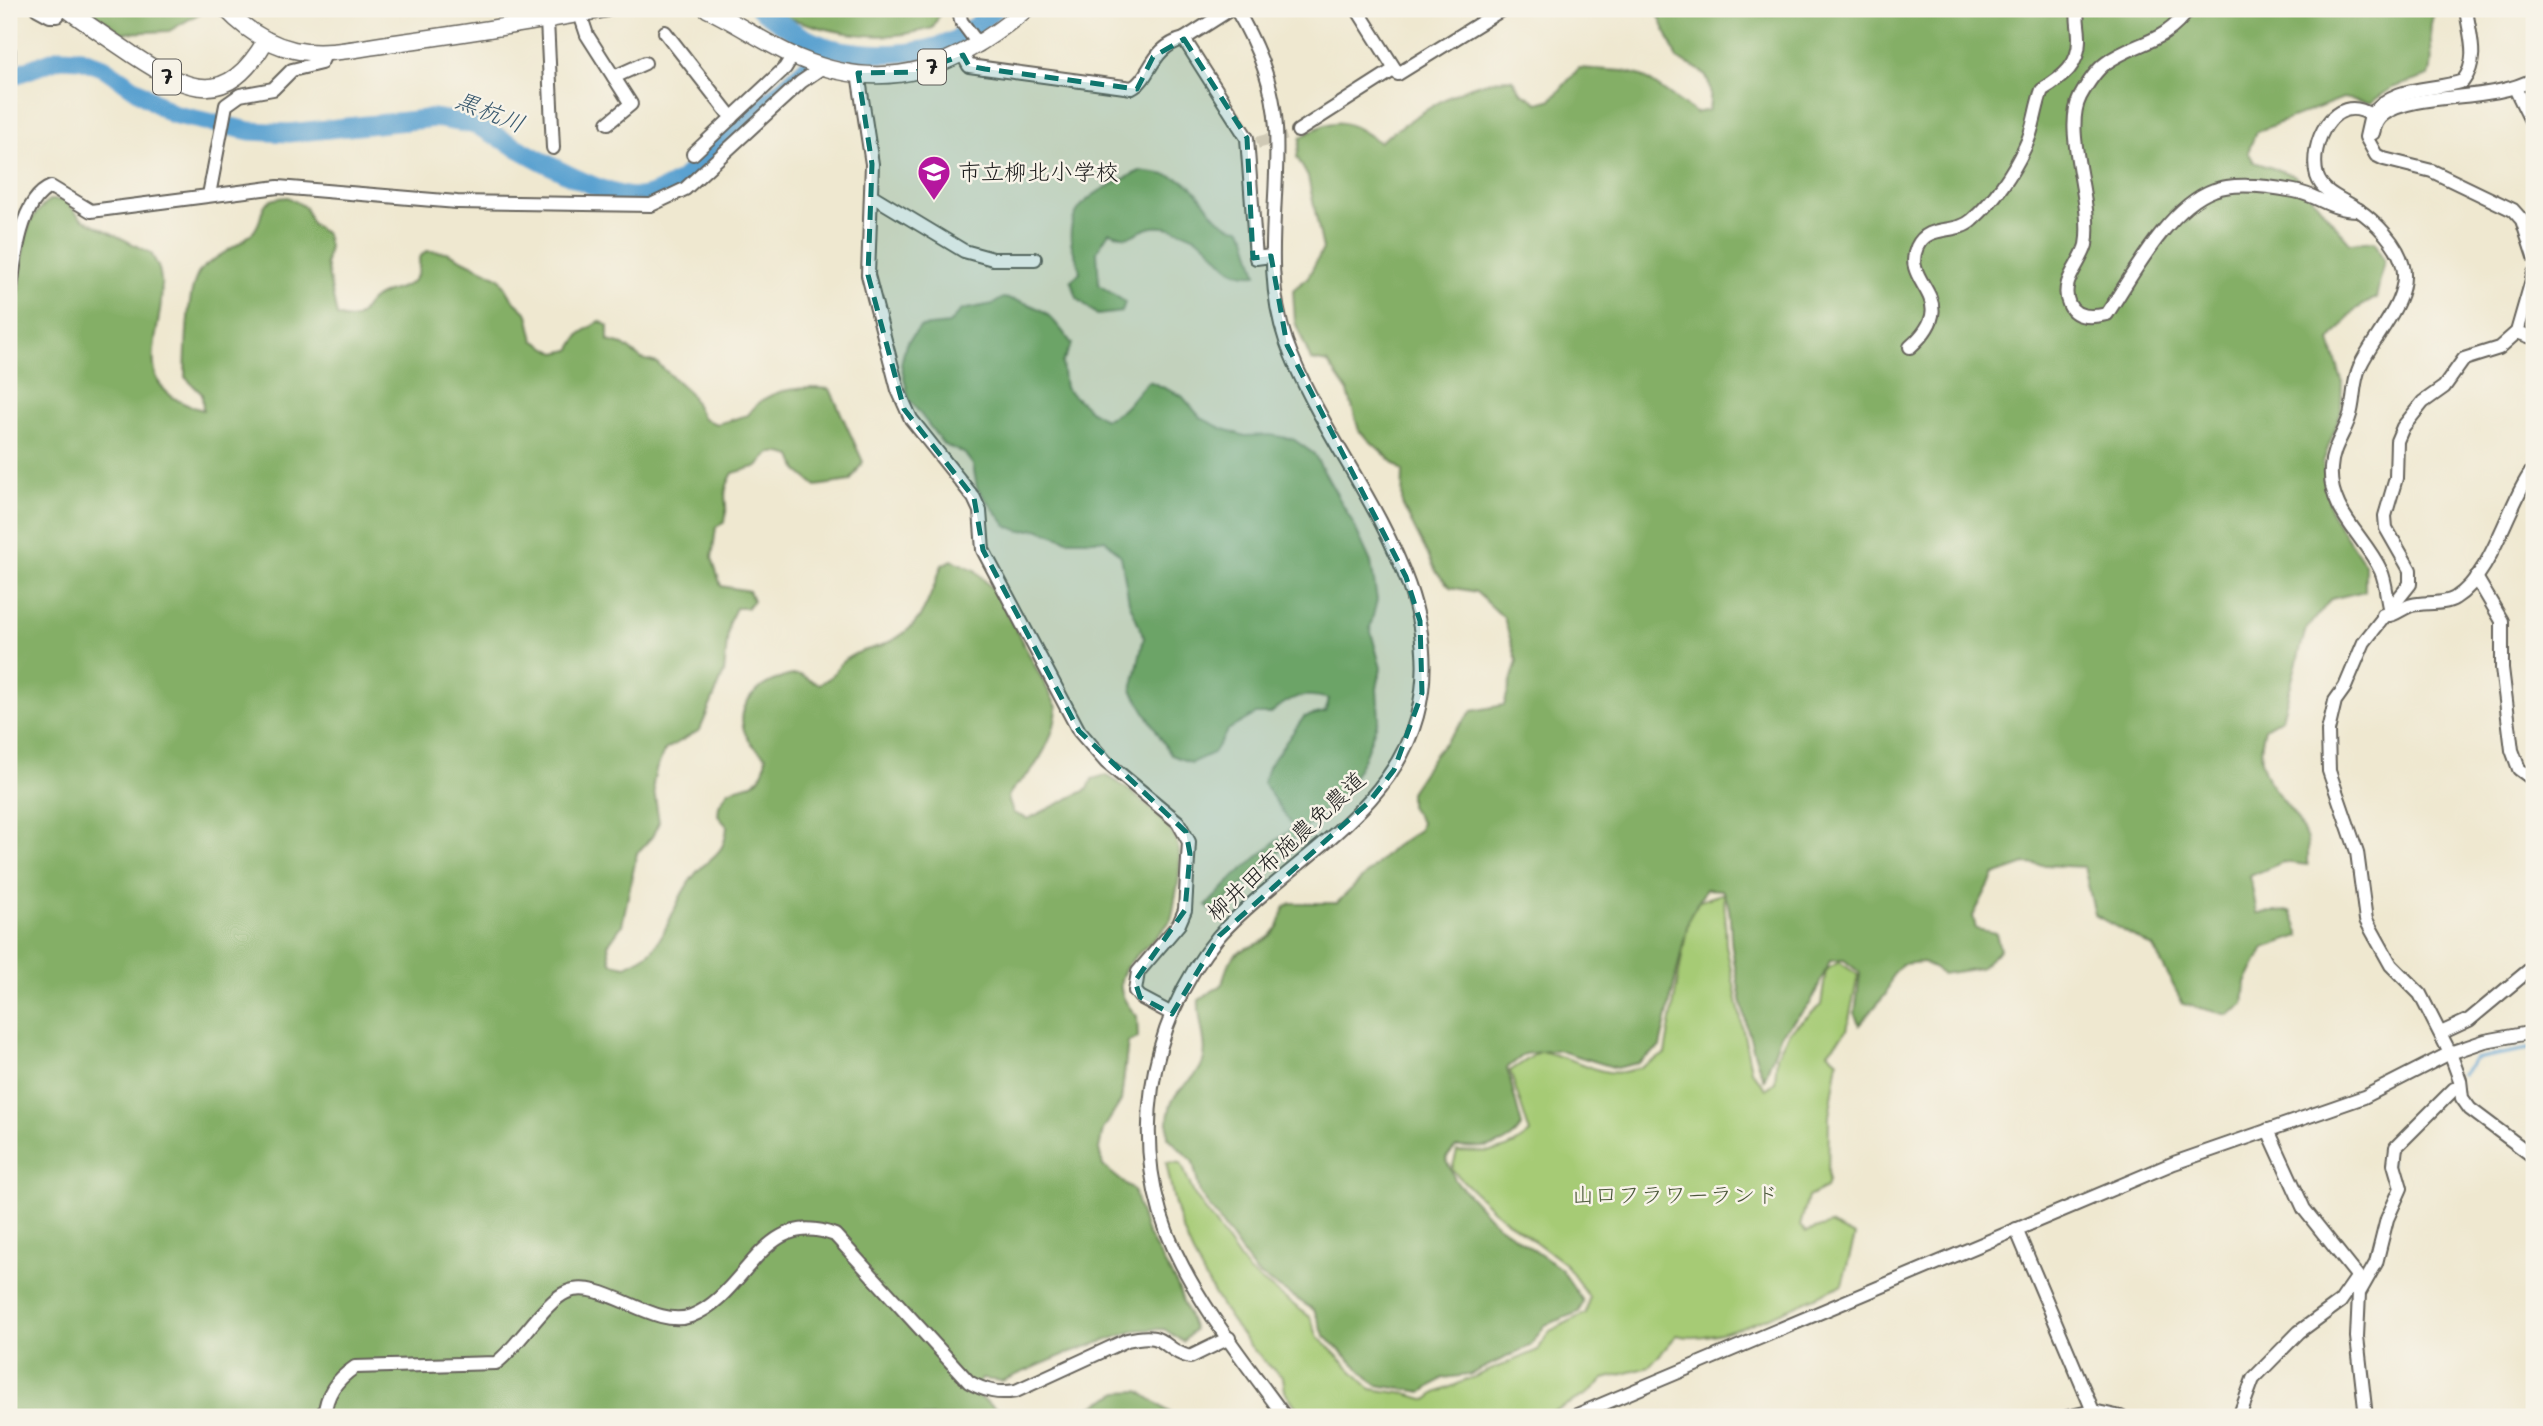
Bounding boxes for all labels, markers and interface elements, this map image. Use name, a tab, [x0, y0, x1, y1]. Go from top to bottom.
road number: 7	[918, 50, 946, 84]
road number: 7	[153, 60, 181, 94]
water label: 黒杭川	[451, 83, 530, 138]
school or university icon: 市立柳北小学校	[915, 153, 953, 202]
place label: 市立柳北小学校	[958, 156, 1119, 186]
street label: 柳井田布施農免農道	[1199, 764, 1371, 927]
park label: 山口フラワーランド	[1572, 1179, 1779, 1209]

